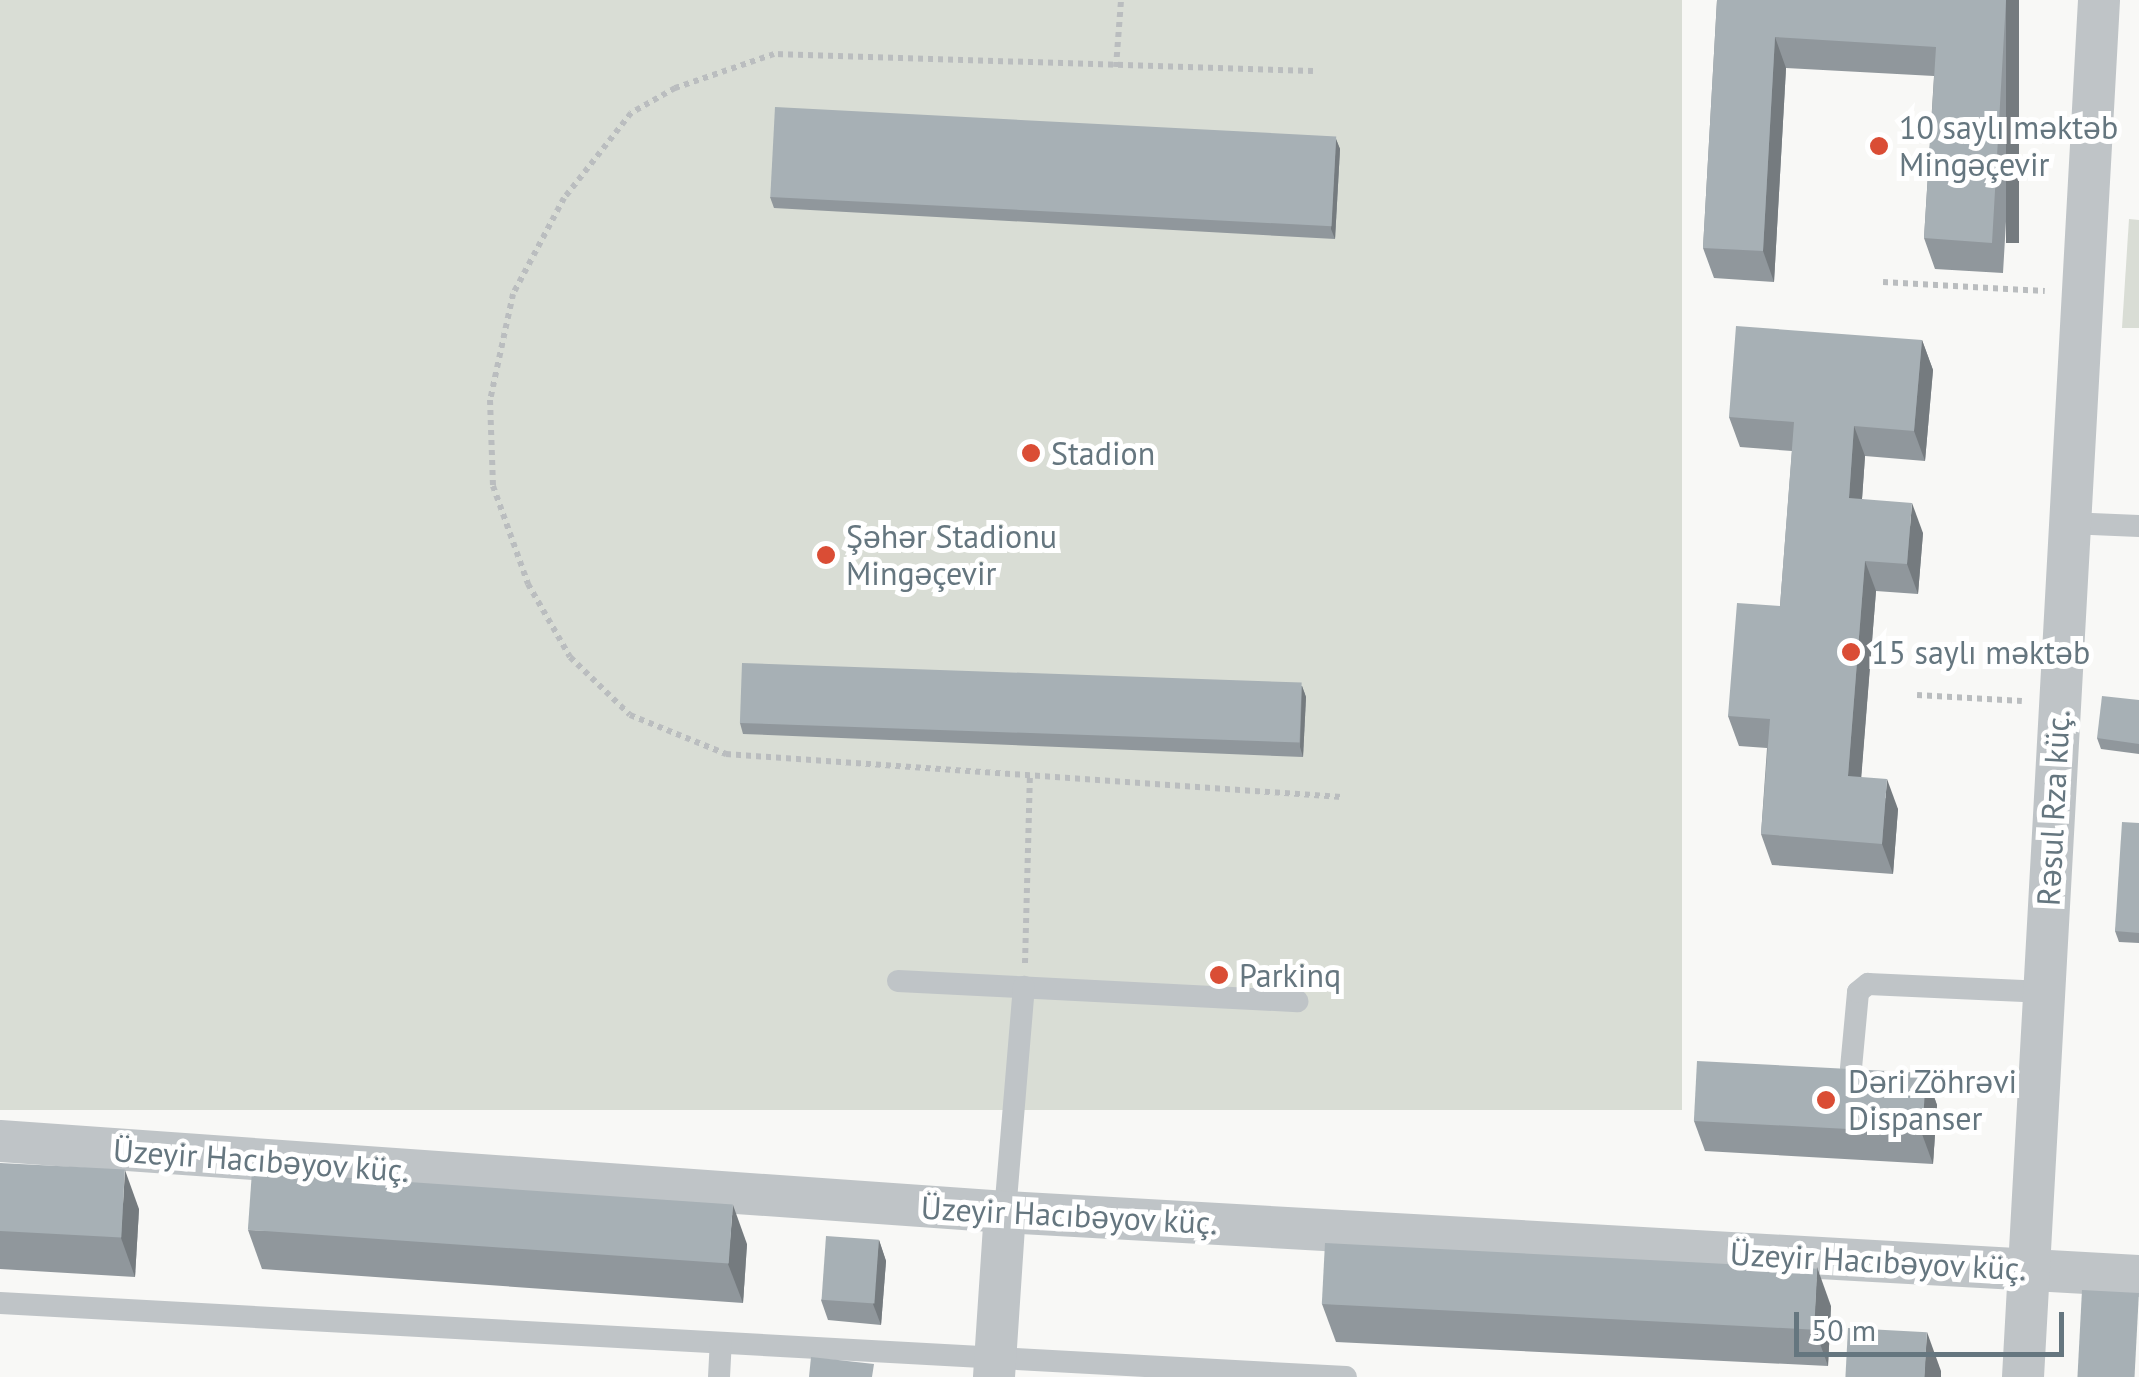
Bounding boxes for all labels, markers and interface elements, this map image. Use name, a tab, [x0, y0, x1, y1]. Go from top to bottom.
place label: 10 saylı məktəb Mingəçevir	[1899, 109, 2118, 184]
marker: 10 saylı məktəb Mingəçevir	[1868, 135, 1890, 157]
place label: Stadion	[1051, 434, 1155, 472]
marker: Stadion	[1020, 442, 1042, 464]
place label: Şəhər Stadionu Mingəçevir	[846, 518, 1057, 593]
marker: Şəhər Stadionu Mingəçevir	[815, 544, 837, 566]
place label: 15 saylı məktəb	[1871, 633, 2090, 671]
marker: 15 saylı məktəb	[1840, 641, 1862, 663]
street label: Rəsul Rza küç.	[2029, 709, 2077, 907]
place label: Parkinq	[1239, 956, 1341, 994]
marker: Parkinq	[1208, 964, 1230, 986]
place label: Dəri Zöhrəvi Dispanser	[1848, 1063, 2018, 1138]
marker: Dəri Zöhrəvi Dispanser	[1813, 1087, 1839, 1113]
street label: Üzeyir Hacıbəyov küç.	[111, 1130, 411, 1190]
street label: Üzeyir Hacıbəyov küç.	[919, 1188, 1219, 1242]
street label: Üzeyir Hacıbəyov küç.	[1728, 1234, 2028, 1288]
scale bar	[1799, 1292, 2069, 1354]
text: 50 m	[1811, 1310, 1876, 1349]

